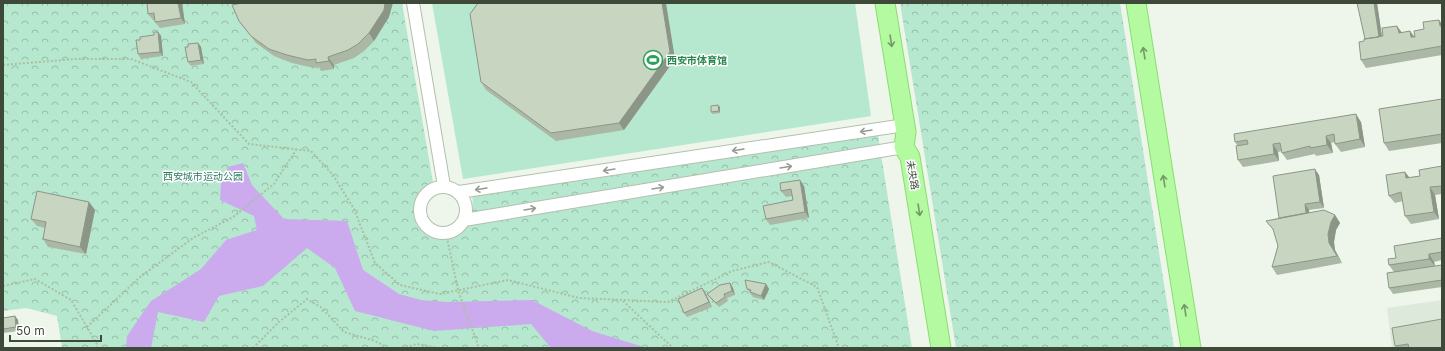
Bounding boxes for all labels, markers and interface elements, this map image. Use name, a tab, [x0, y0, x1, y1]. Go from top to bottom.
one-way arrow	[887, 35, 895, 48]
one-way arrow	[1139, 47, 1147, 60]
sports icon: 西安市体育馆	[642, 49, 664, 71]
place label: 西安市体育馆	[667, 54, 727, 66]
one-way arrow	[860, 127, 873, 135]
one-way arrow	[732, 146, 745, 154]
street label: 未央路	[904, 159, 922, 191]
one-way arrow	[780, 163, 793, 171]
one-way arrow	[603, 166, 616, 174]
park label: 西安城市运动公园	[163, 170, 243, 182]
one-way arrow	[1160, 175, 1168, 188]
one-way arrow	[651, 184, 664, 192]
one-way arrow	[475, 185, 488, 193]
one-way arrow	[915, 203, 923, 216]
one-way arrow	[523, 205, 536, 213]
one-way arrow	[1181, 303, 1189, 316]
scale bar	[10, 317, 101, 343]
text: 50 m	[16, 323, 45, 338]

